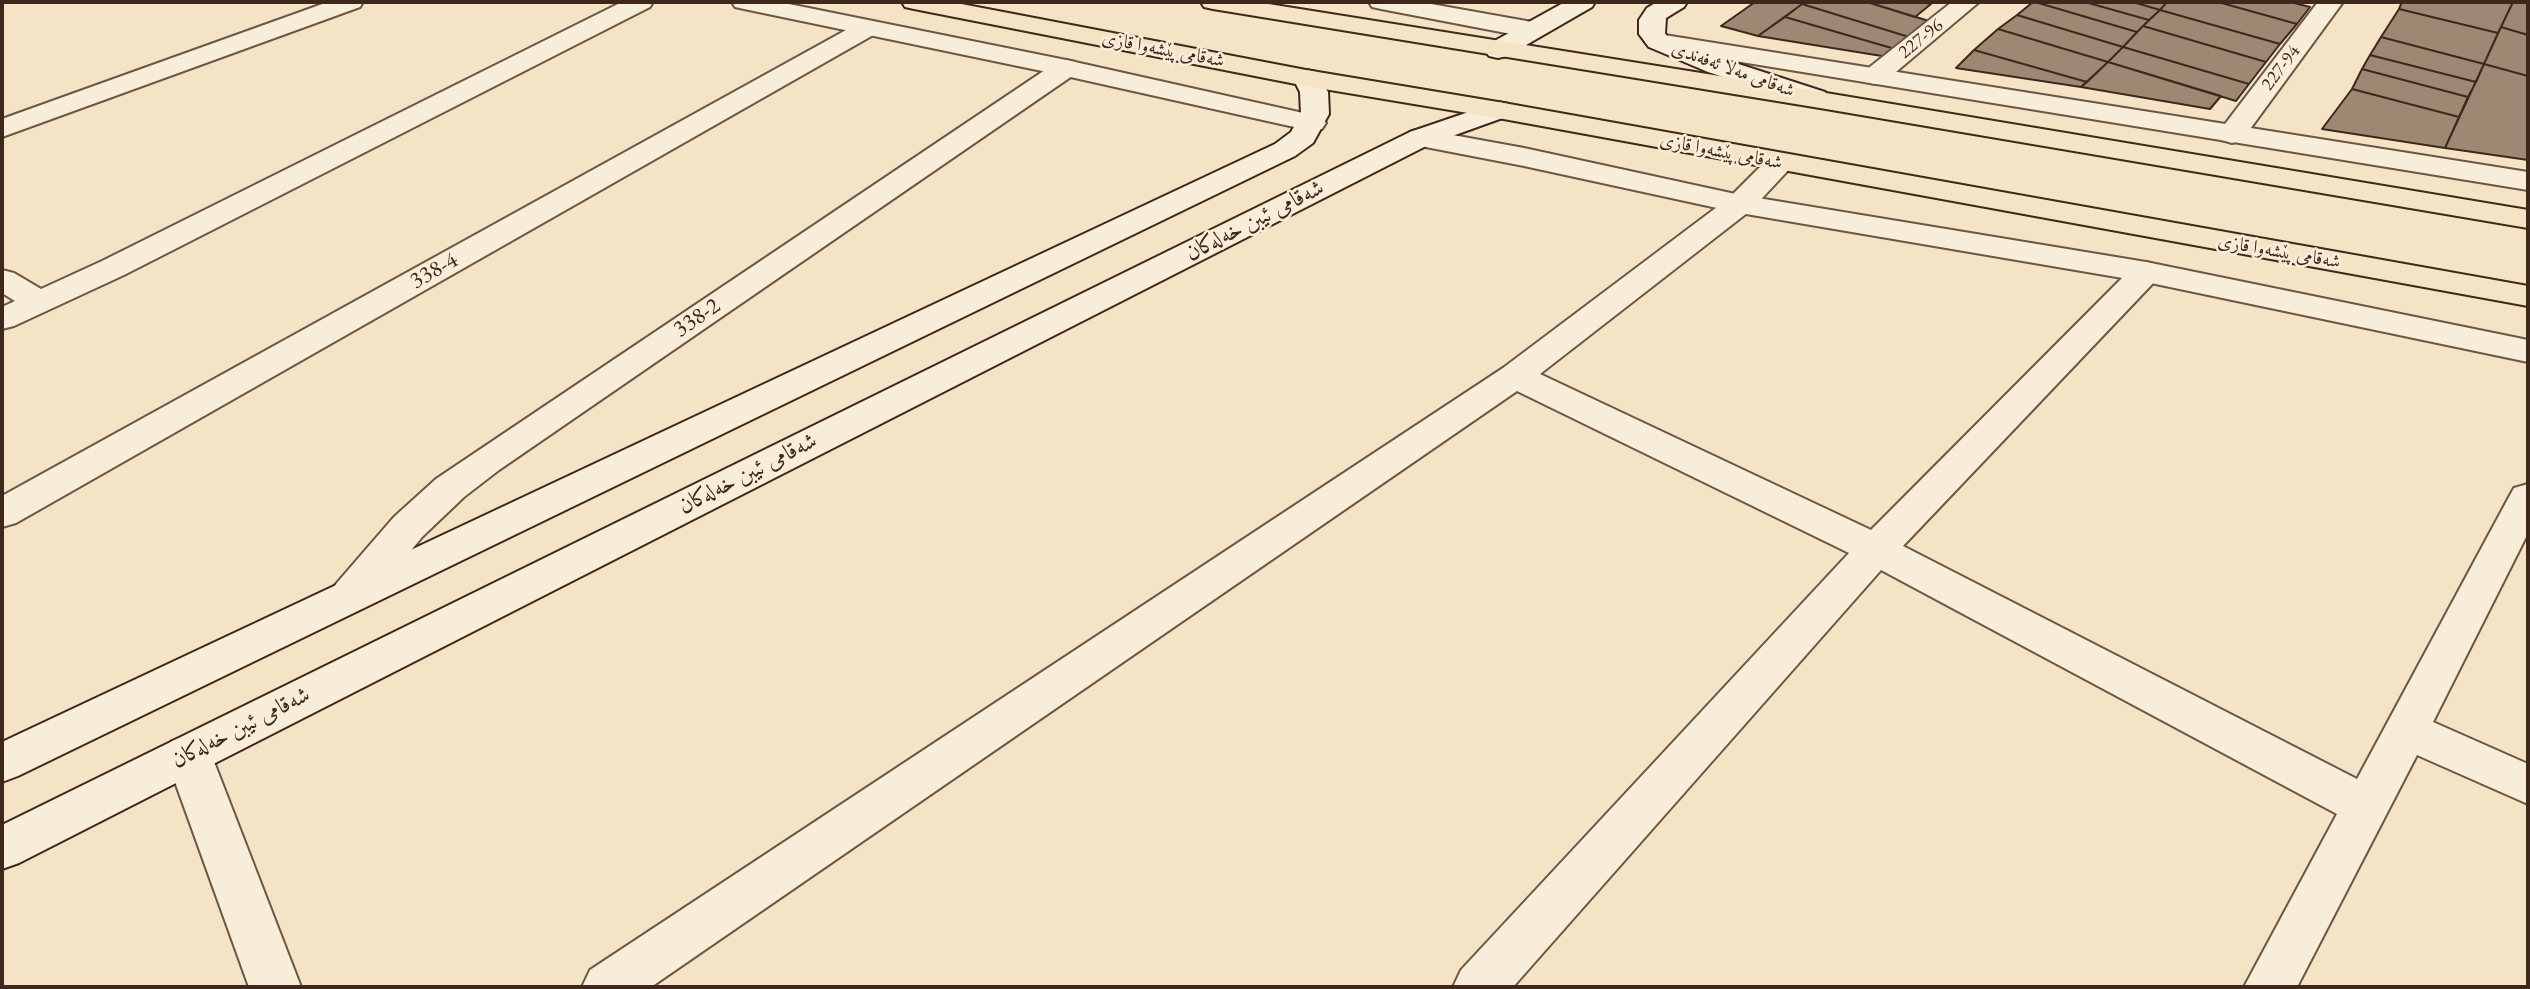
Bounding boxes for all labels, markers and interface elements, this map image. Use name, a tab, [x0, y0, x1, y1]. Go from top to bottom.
street label: 227-96	[1894, 14, 1948, 64]
street label: شەقامی پێشەوا قازی	[1100, 27, 1226, 73]
street label: شەقامی مەلا ئەفەندی	[1668, 37, 1798, 103]
street label: 227-94	[2257, 41, 2305, 95]
street label: شەقامی پێشەوا قازی	[1658, 129, 1784, 175]
street label: شەقامی ئیبن خەلەکان	[1181, 174, 1329, 268]
street label: شەقامی پێشەوا قازی	[2216, 230, 2342, 274]
street label: 338-4	[405, 247, 463, 295]
street label: 338-2	[668, 292, 726, 344]
street label: شەقامی ئیبن خەلەکان	[674, 427, 822, 521]
street label: شەقامی ئیبن خەلەکان	[167, 681, 315, 775]

